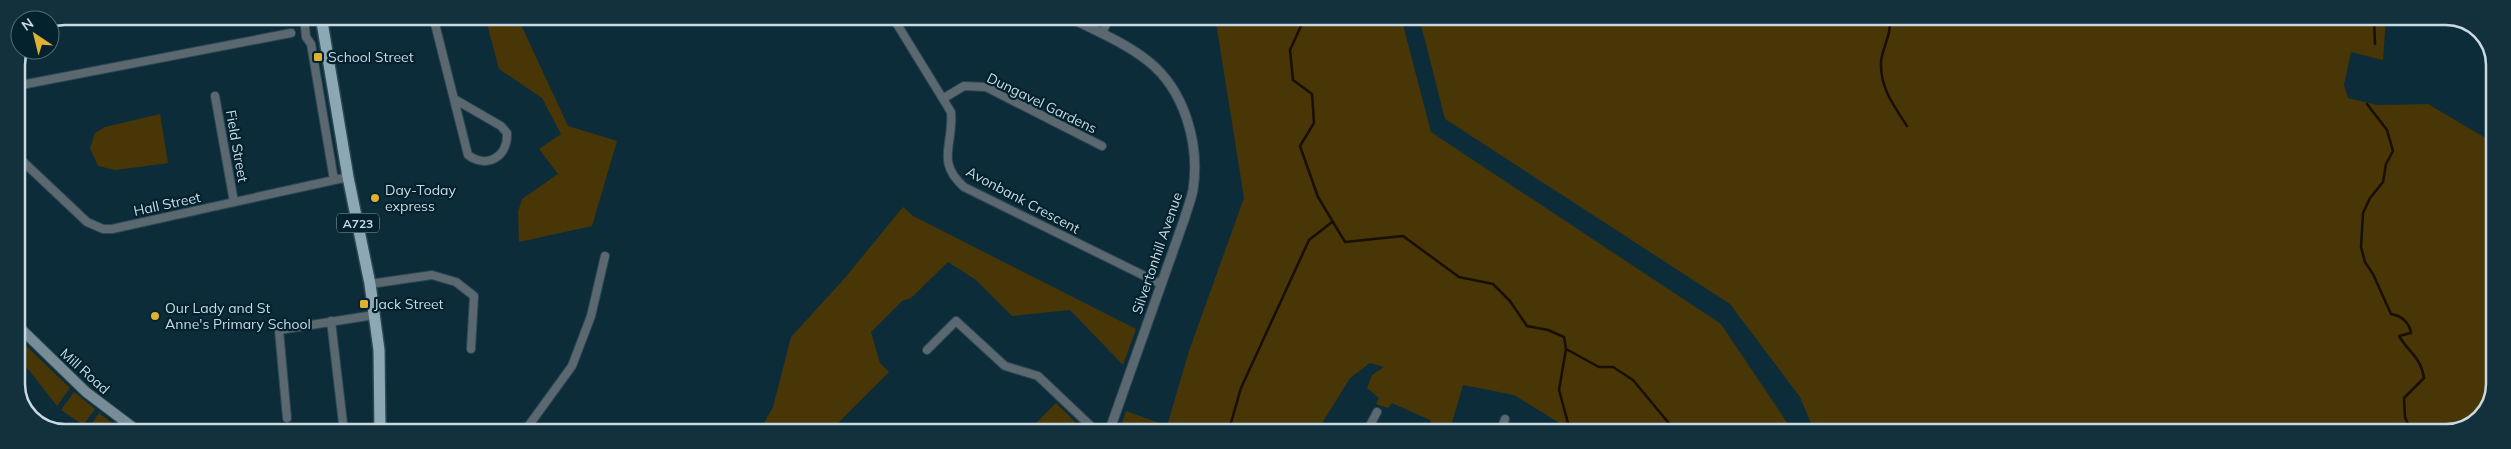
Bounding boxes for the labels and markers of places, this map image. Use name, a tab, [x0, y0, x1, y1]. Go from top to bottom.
place label: School Street	[328, 48, 414, 66]
marker: School Street	[312, 51, 324, 63]
place label: Day-Today express	[385, 181, 456, 215]
marker: Day-Today express	[369, 192, 381, 204]
place label: Jack Street	[374, 295, 444, 313]
marker: Jack Street	[358, 298, 370, 310]
place label: Our Lady and St Anne's Primary School	[165, 299, 311, 333]
marker: Our Lady and St Anne's Primary School	[149, 310, 161, 322]

